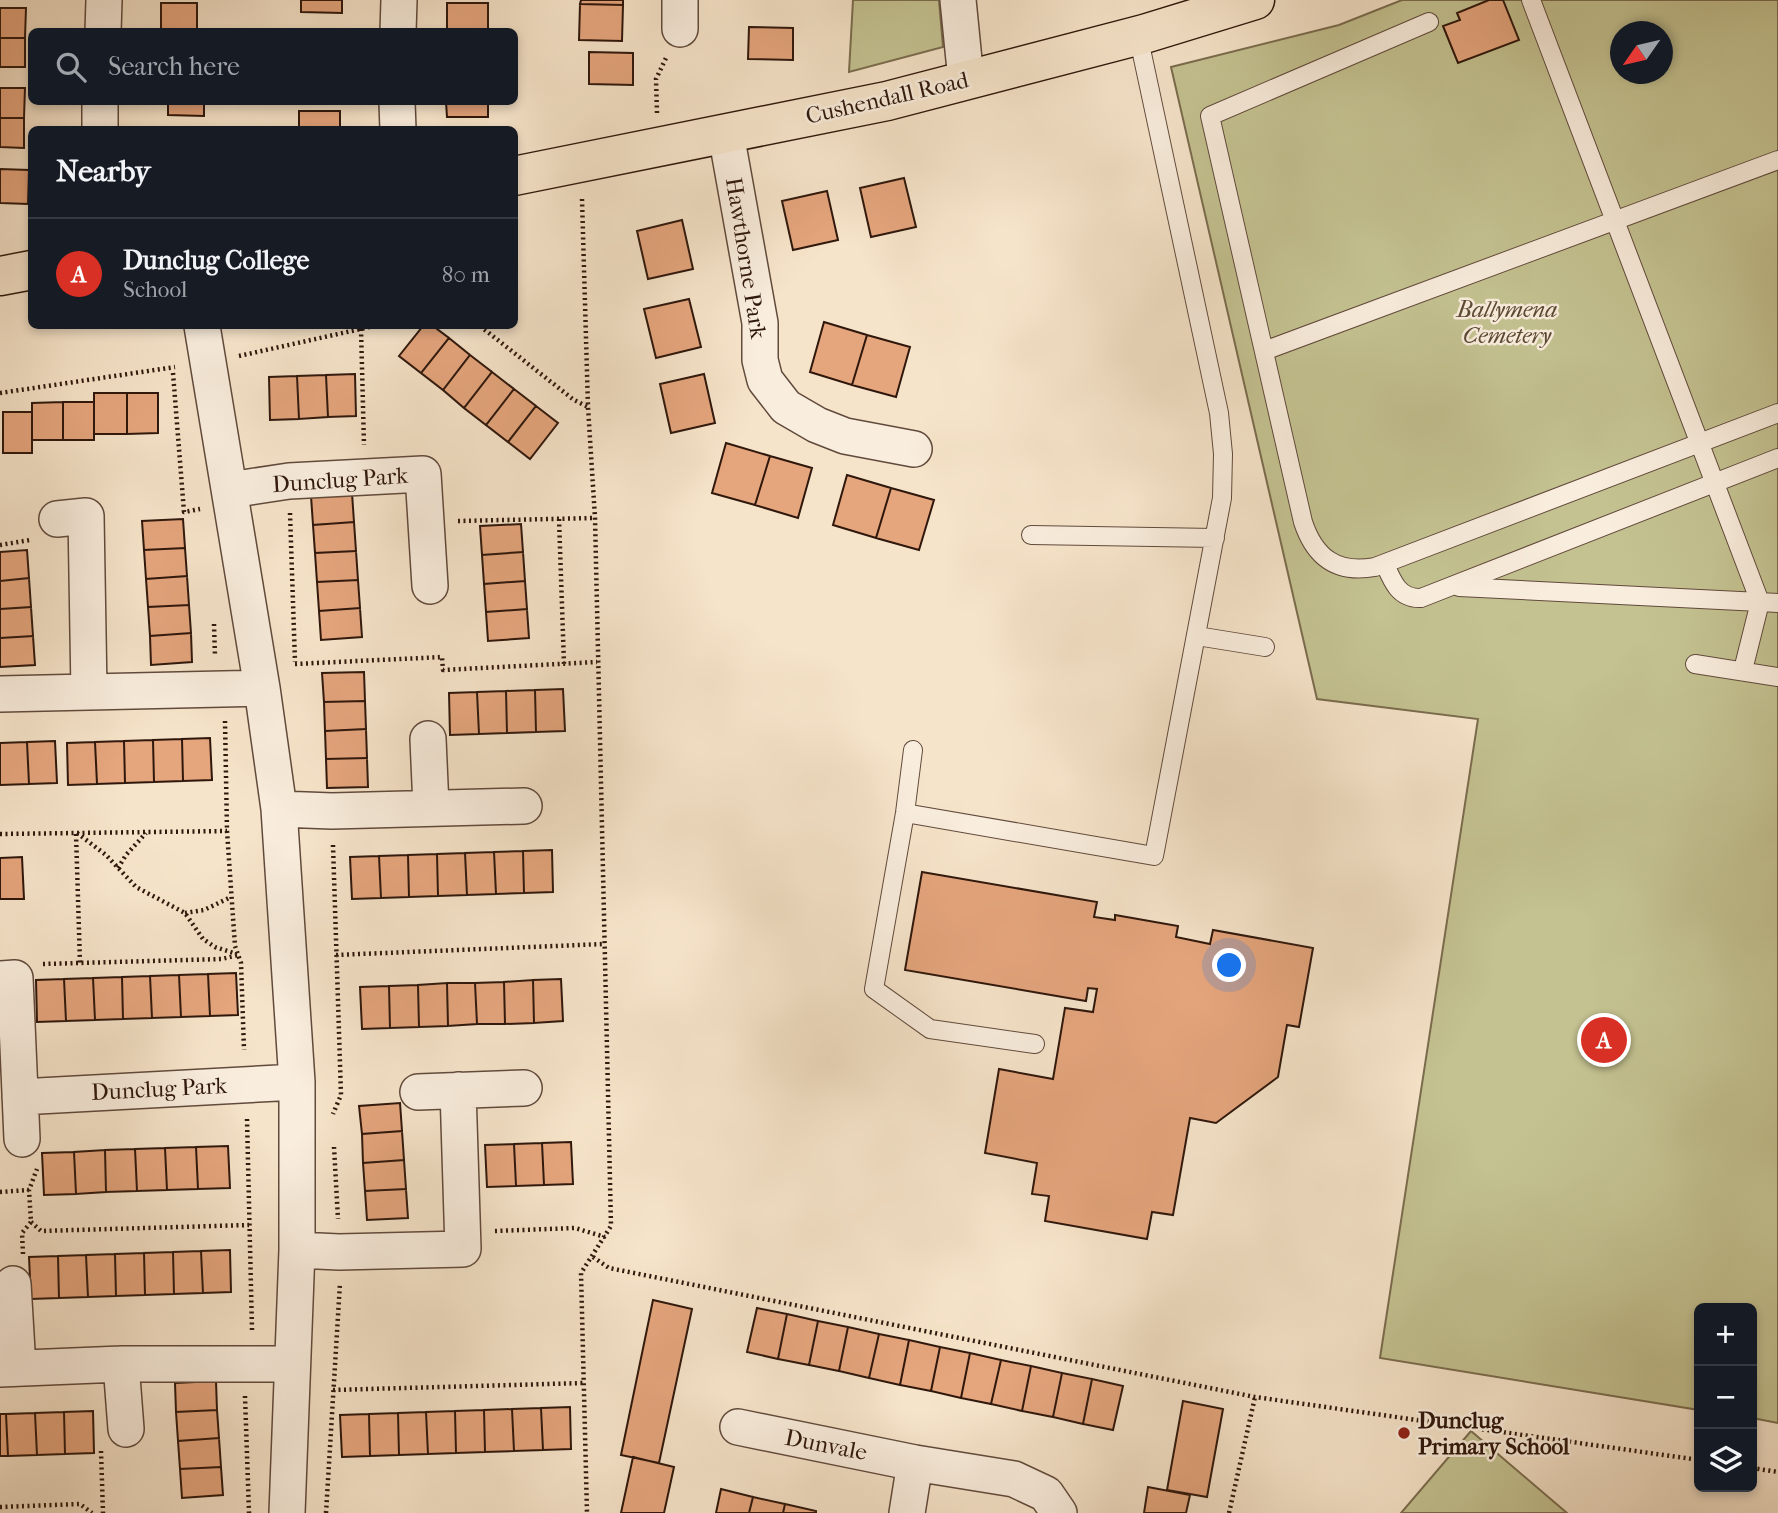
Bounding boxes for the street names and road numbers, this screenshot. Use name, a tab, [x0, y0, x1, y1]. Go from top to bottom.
street label: Cushendall Road	[803, 66, 972, 130]
street label: Hawthorne Park	[720, 175, 772, 342]
street label: Dunclug Park	[271, 462, 410, 498]
street label: Dunclug Park	[90, 1072, 229, 1106]
street label: Dunvale	[783, 1424, 869, 1466]

